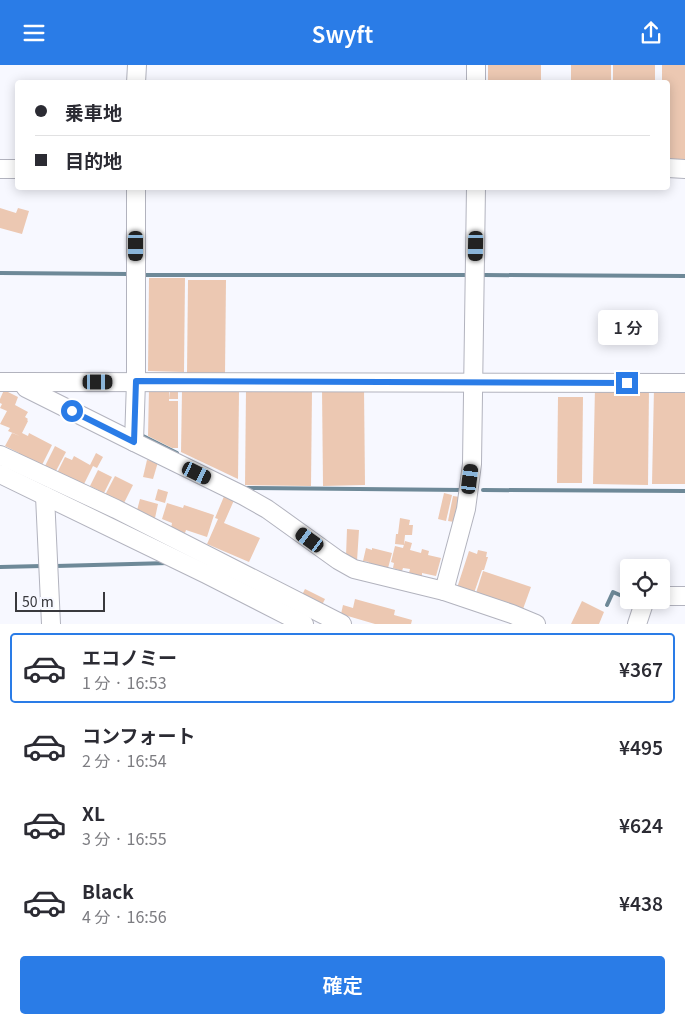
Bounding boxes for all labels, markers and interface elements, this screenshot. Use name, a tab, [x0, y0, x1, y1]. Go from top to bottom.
text: Swyft	[312, 17, 373, 49]
icon: menu	[20, 19, 48, 47]
icon: share	[637, 19, 665, 47]
text: 乗車地	[65, 98, 122, 125]
text: 目的地	[65, 146, 122, 173]
car	[128, 231, 143, 261]
car	[468, 231, 483, 261]
callout: 1 分	[597, 311, 657, 345]
text: 1 分	[614, 315, 642, 339]
route end	[616, 372, 638, 394]
car	[83, 375, 113, 390]
route start	[61, 400, 83, 422]
car	[180, 460, 213, 486]
car	[460, 463, 479, 495]
car	[293, 525, 326, 555]
map controls	[620, 559, 670, 609]
button: locate	[620, 559, 670, 609]
scale bar	[15, 589, 105, 612]
text: 50 m	[22, 591, 54, 611]
text: エコノミー	[82, 643, 177, 670]
icon: car	[22, 646, 67, 691]
text: ¥367	[619, 655, 663, 682]
text: 1 分 · 16:53	[82, 670, 167, 694]
text: コンフォート	[82, 721, 195, 748]
icon: car	[22, 724, 67, 769]
text: ¥495	[619, 733, 663, 760]
text: 2 分 · 16:54	[82, 748, 167, 772]
text: XL	[82, 799, 105, 826]
icon: car	[22, 802, 67, 847]
text: ¥624	[619, 811, 663, 838]
text: 3 分 · 16:55	[82, 826, 167, 850]
text: Black	[82, 877, 134, 904]
icon: car	[22, 880, 67, 925]
text: ¥438	[619, 889, 663, 916]
text: 4 分 · 16:56	[82, 904, 167, 928]
button: 確定	[20, 956, 665, 1014]

